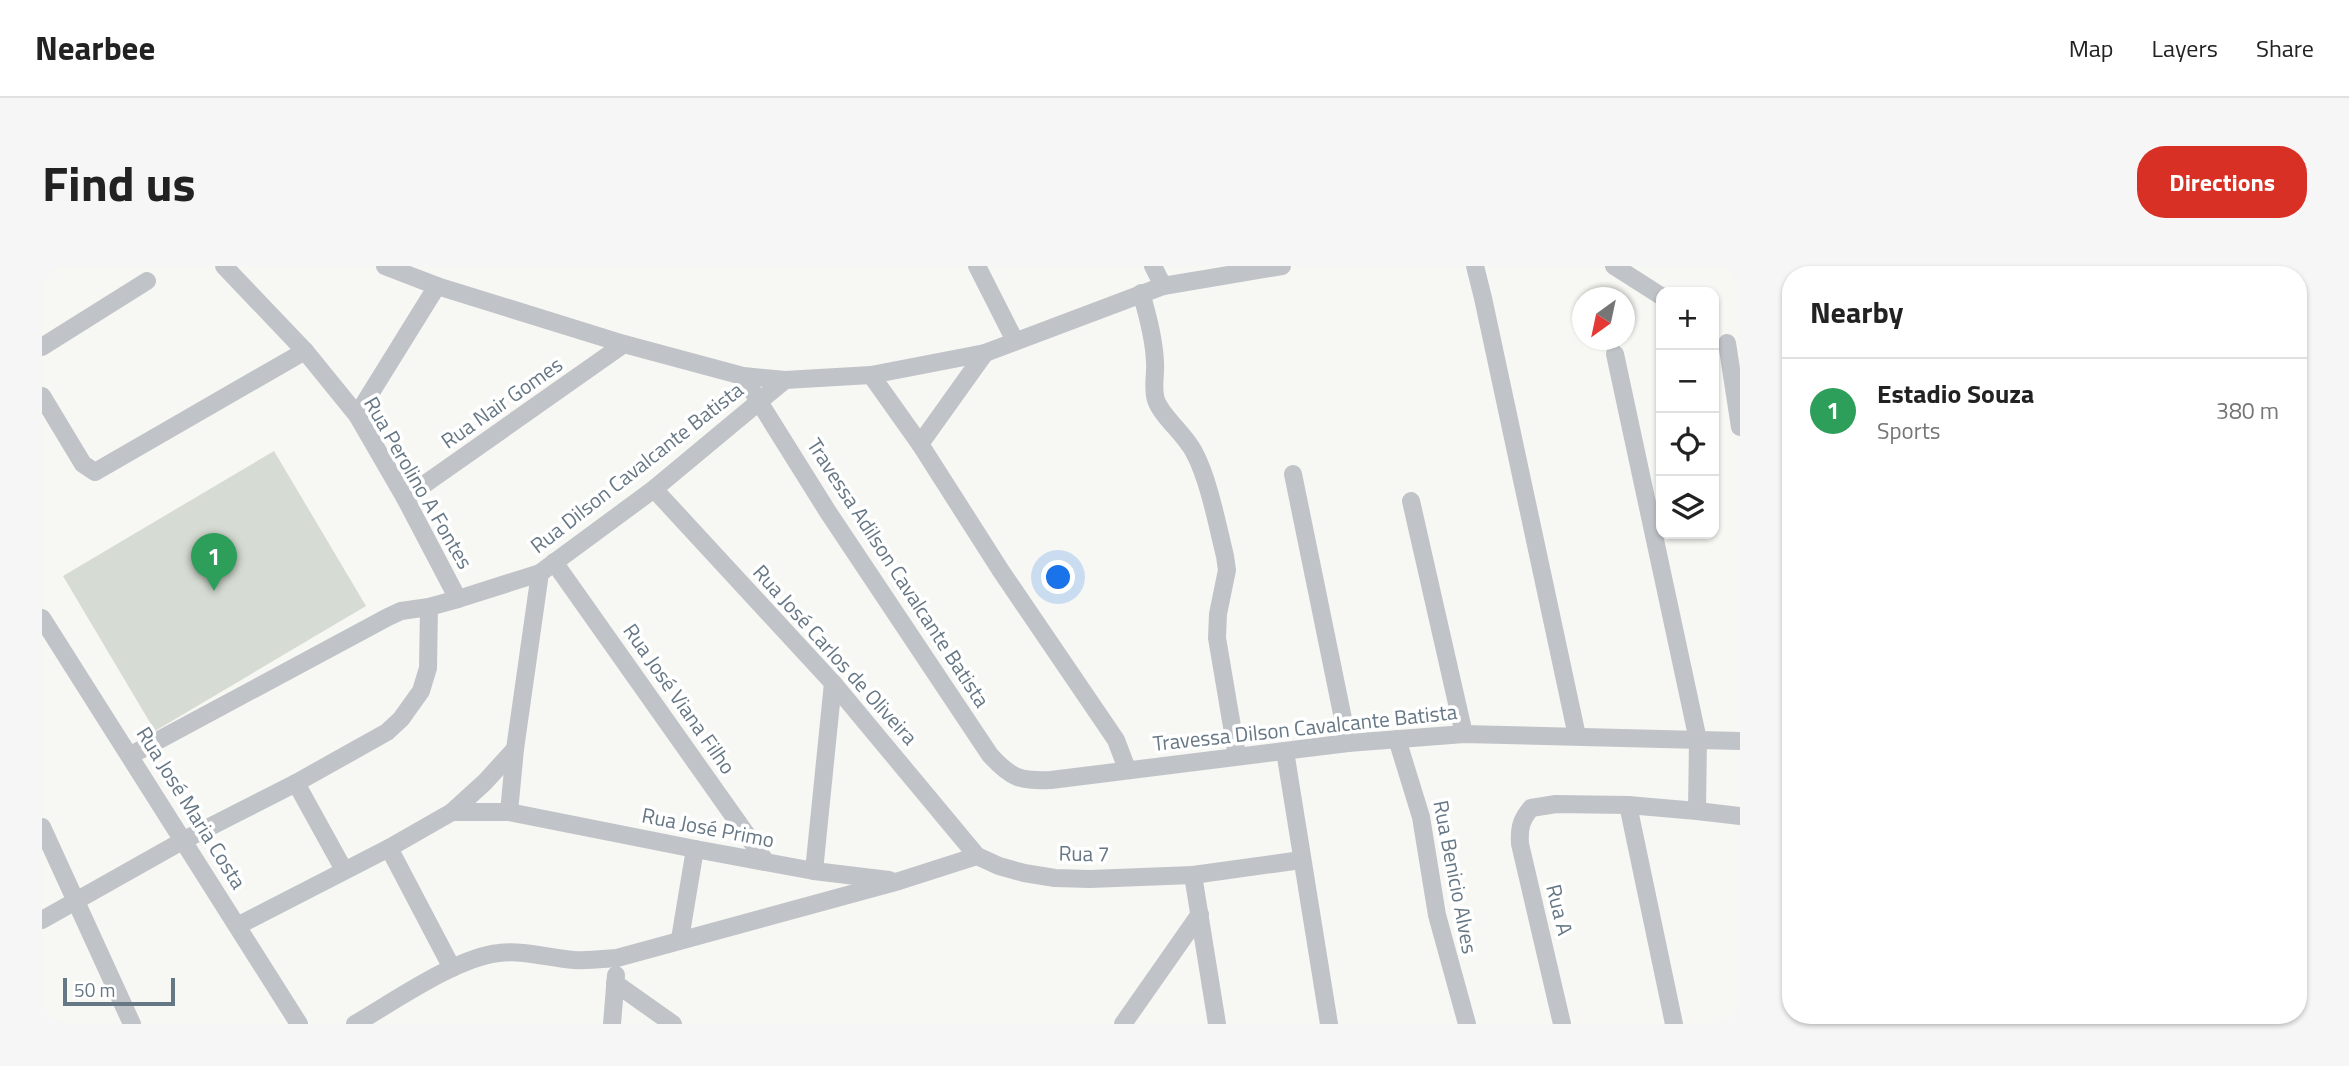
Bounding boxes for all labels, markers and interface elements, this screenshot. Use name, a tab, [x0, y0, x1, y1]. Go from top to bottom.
text: Nearbee	[35, 23, 155, 73]
text: Map	[2069, 30, 2114, 66]
text: Layers	[2152, 30, 2218, 66]
text: Share	[2256, 30, 2314, 66]
text: Find us	[42, 145, 196, 220]
button: Directions	[2137, 146, 2307, 218]
north arrow	[1572, 287, 1635, 350]
map controls	[1656, 287, 1719, 539]
button: +	[1656, 287, 1719, 350]
text: Nearby	[1810, 289, 1903, 335]
street label: Rua Nair Gomes	[434, 348, 569, 456]
button: −	[1656, 350, 1719, 413]
street label: Rua Dilson Cavalcante Batista	[523, 373, 750, 561]
text: Estadio Souza	[1877, 374, 2034, 413]
street label: Rua Perolino A Fontes	[356, 390, 481, 575]
text: 1	[1827, 393, 1839, 428]
text: 380 m	[2216, 393, 2279, 428]
button: locate	[1656, 413, 1719, 476]
text: Sports	[1877, 413, 1940, 448]
street label: Travessa Adilson Cavalcante Batista	[799, 431, 998, 714]
button: layers	[1656, 476, 1719, 539]
pin: 1	[191, 533, 237, 591]
street label: Rua José Carlos de Oliveira	[746, 557, 926, 752]
your location	[1041, 560, 1075, 594]
street label: Rua José Viana Filho	[616, 616, 744, 780]
street label: Travessa Dilson Cavalcante Batista	[1151, 695, 1459, 759]
street label: Rua José Maria Costa	[129, 720, 255, 895]
street label: Rua Benicio Alves	[1425, 797, 1487, 956]
street label: Rua José Primo	[639, 799, 777, 856]
street label: Rua 7	[1058, 837, 1110, 869]
street label: Rua A	[1538, 881, 1582, 939]
scale bar	[63, 975, 175, 1007]
text: 50 m	[74, 975, 115, 1004]

